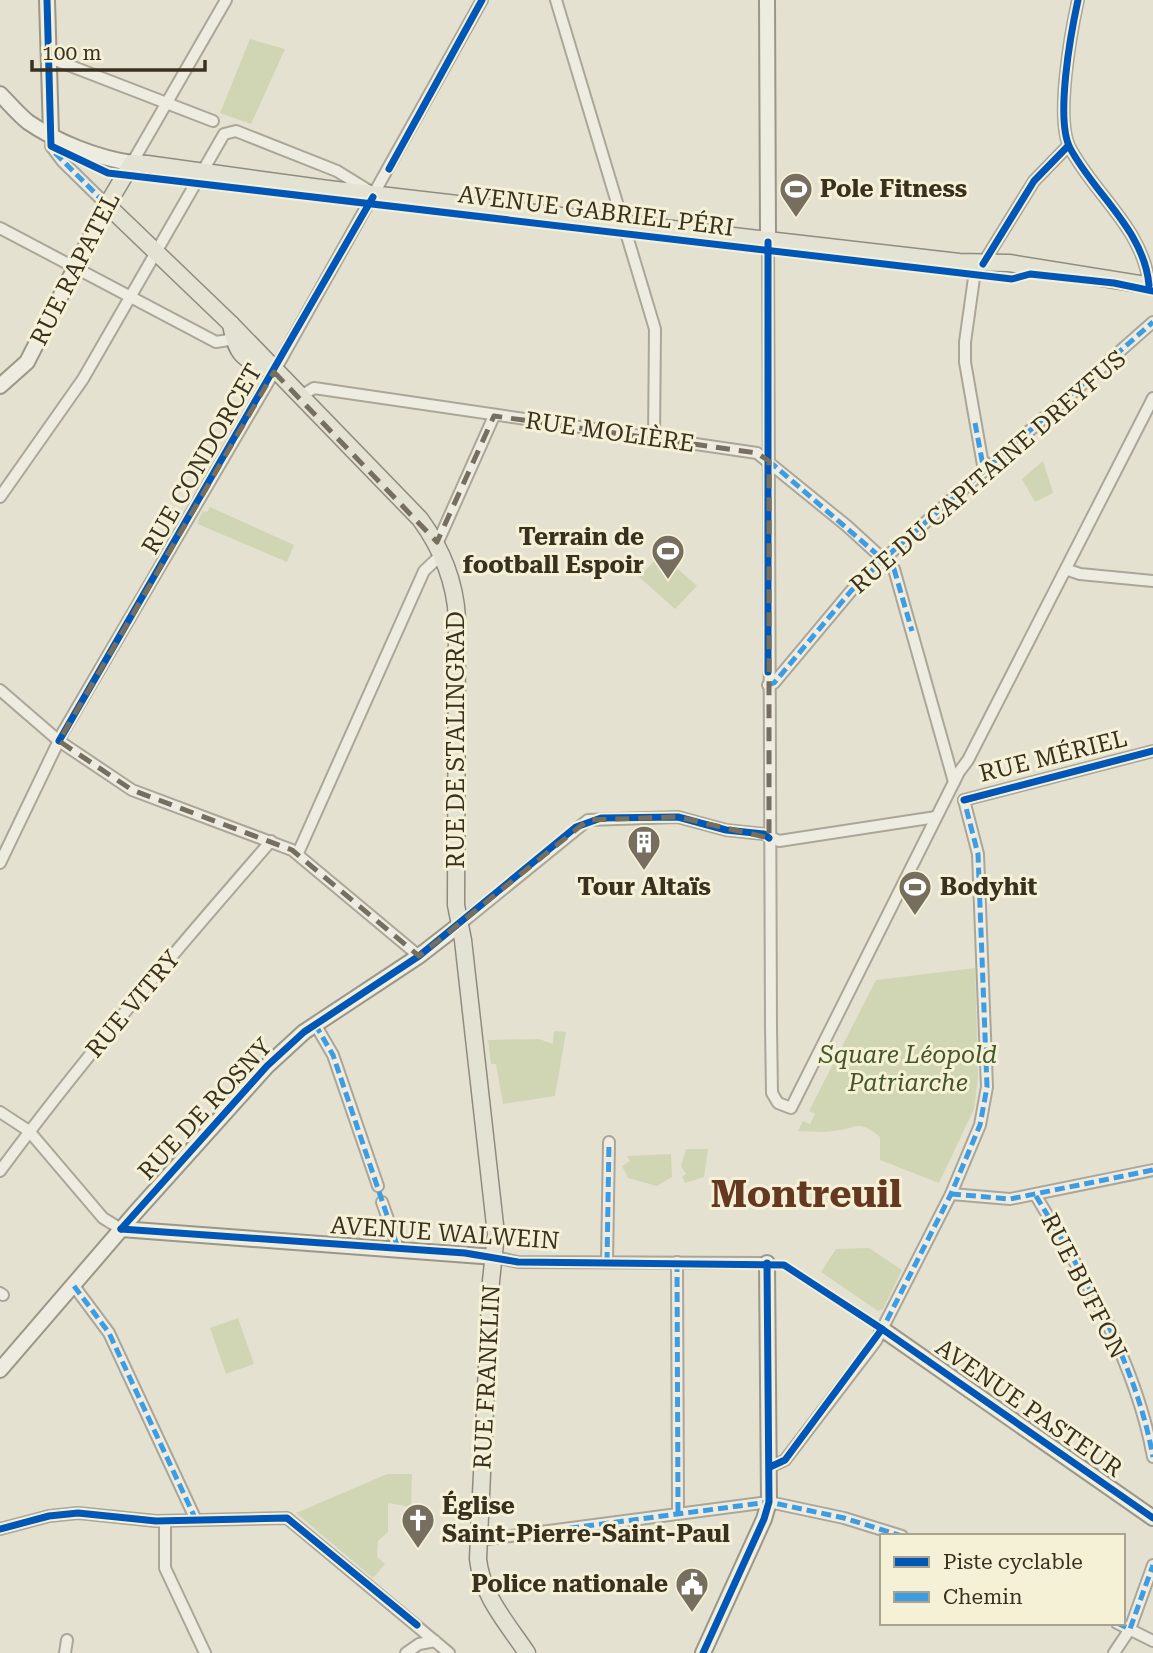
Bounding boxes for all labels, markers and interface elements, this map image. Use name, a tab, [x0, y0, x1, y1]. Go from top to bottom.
scale bar	[32, 28, 205, 72]
text: 100 m	[42, 41, 102, 65]
sports icon: Pole Fitness	[777, 170, 815, 219]
place label: Pole Fitness	[820, 175, 967, 203]
street label: AVENUE GABRIEL PÉRI	[457, 179, 736, 242]
street label: RUE RAPATEL	[25, 188, 125, 350]
street label: RUE DU CAPITAINE DREYFUS	[845, 345, 1131, 599]
street label: RUE CONDORCET	[136, 359, 268, 559]
street label: RUE MOLIÈRE	[524, 405, 696, 458]
place label: Terrain de football Espoir	[463, 523, 644, 579]
sports icon: Terrain de football Espoir	[649, 532, 687, 581]
street label: RUE DE STALINGRAD	[442, 611, 470, 869]
street label: RUE MÉRIEL	[976, 723, 1130, 788]
building icon: Tour Altaïs	[625, 823, 663, 872]
sports icon: Bodyhit	[896, 868, 934, 917]
place label: Tour Altaïs	[577, 873, 711, 901]
place label: Bodyhit	[940, 873, 1037, 901]
street label: RUE VITRY	[80, 944, 186, 1063]
street label: RUE DE ROSNY	[132, 1032, 278, 1185]
park label: Square Léopold Patriarche	[818, 1041, 997, 1097]
district label: Montreuil	[710, 1172, 902, 1216]
street label: RUE BUFFON	[1035, 1209, 1133, 1363]
street label: AVENUE WALWEIN	[329, 1211, 561, 1255]
street label: RUE FRANKLIN	[468, 1284, 506, 1470]
street label: AVENUE PASTEUR	[930, 1333, 1128, 1483]
place label: Église Saint-Pierre-Saint-Paul	[442, 1490, 730, 1548]
church icon: Église Saint-Pierre-Saint-Paul	[399, 1501, 437, 1550]
legend	[880, 1534, 1125, 1625]
text: Piste cyclable	[943, 1550, 1083, 1574]
public building icon: Police nationale	[673, 1565, 711, 1614]
place label: Police nationale	[471, 1570, 668, 1598]
text: Chemin	[943, 1585, 1023, 1609]

